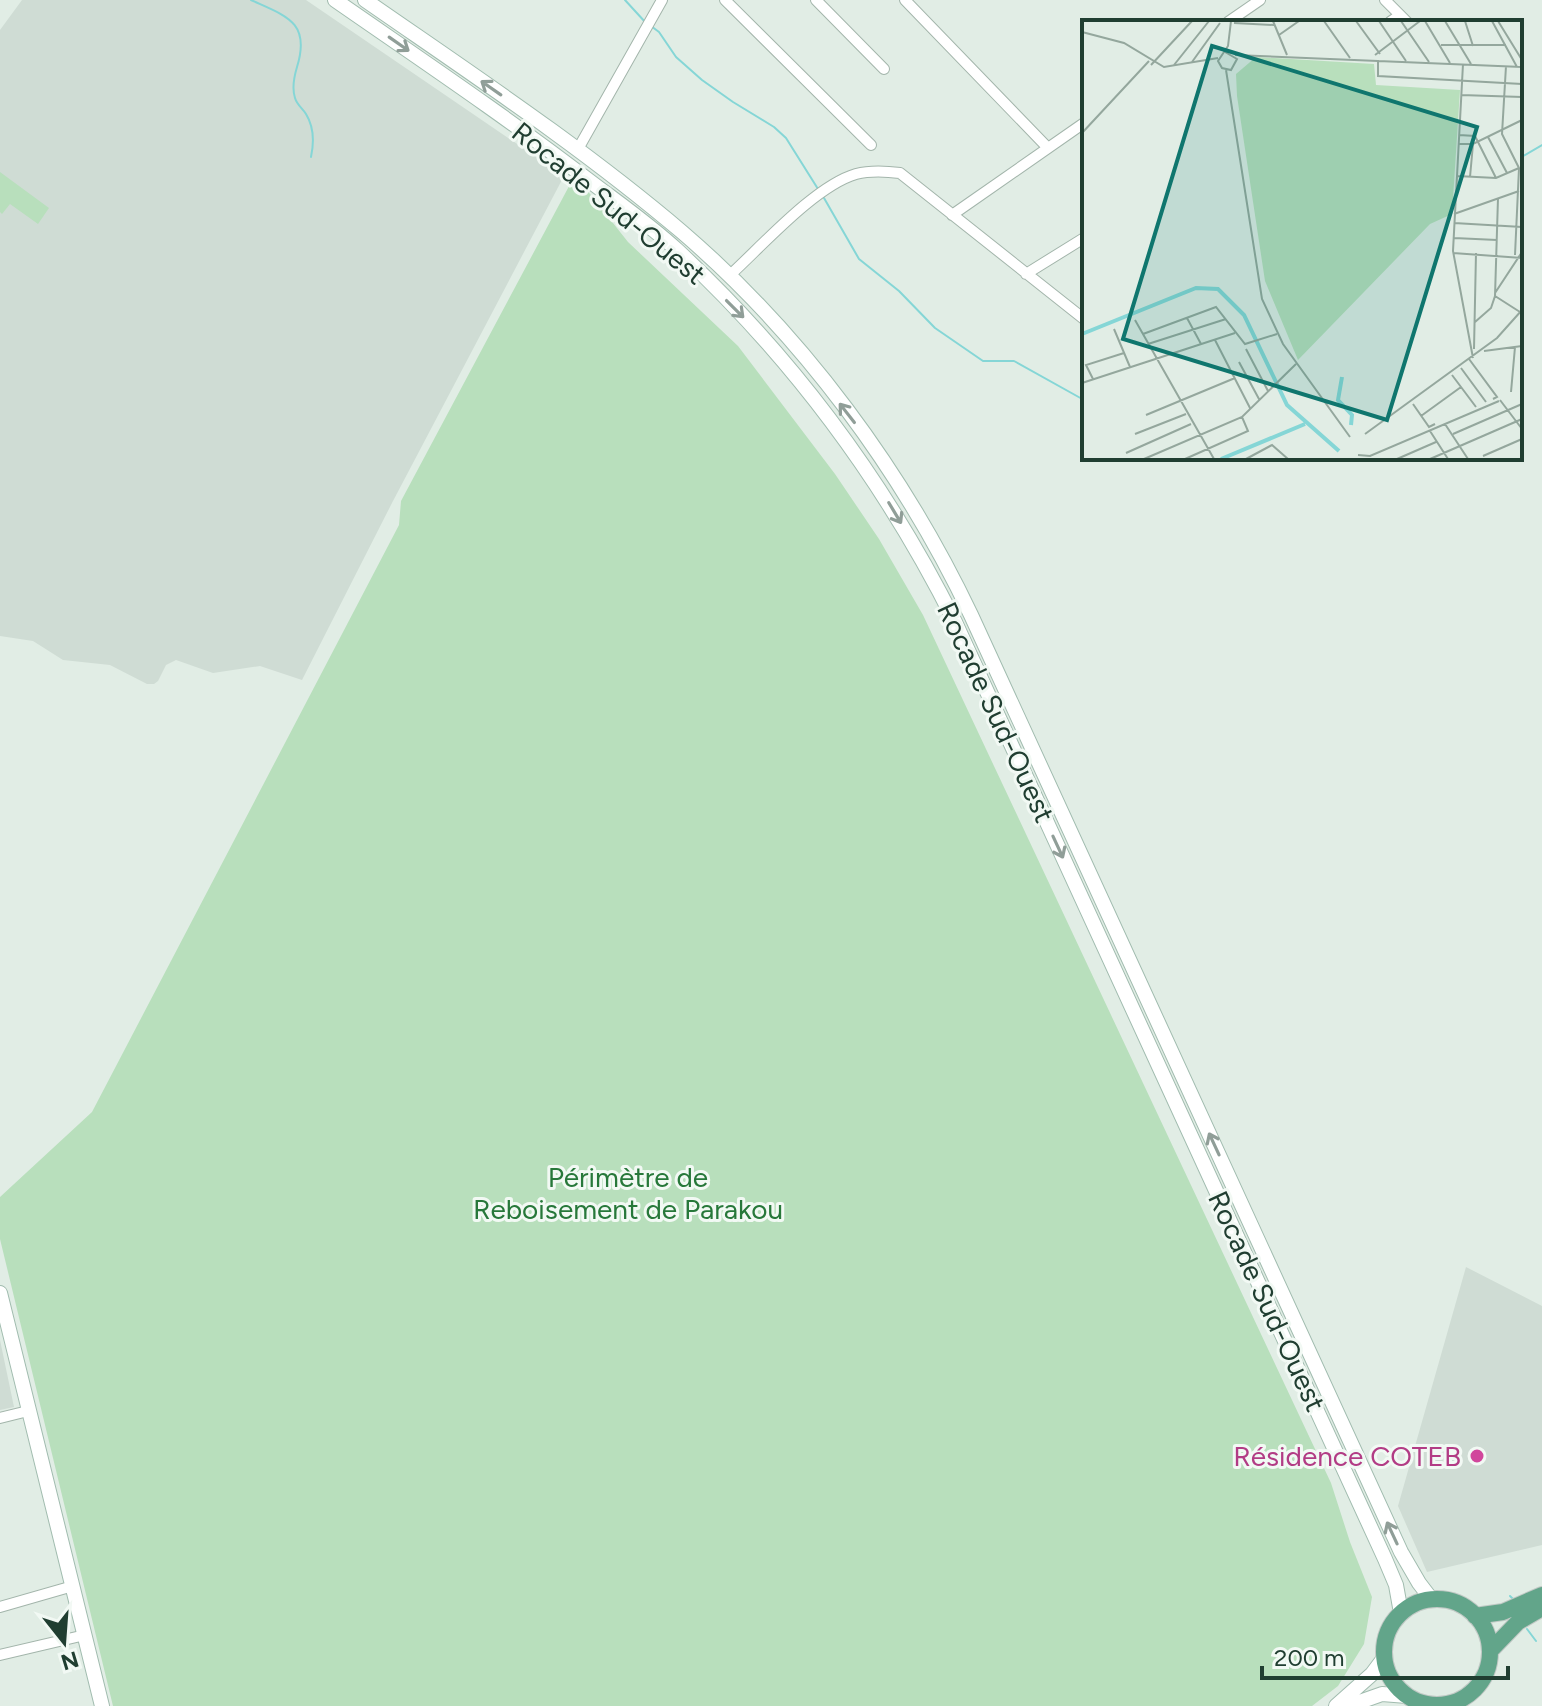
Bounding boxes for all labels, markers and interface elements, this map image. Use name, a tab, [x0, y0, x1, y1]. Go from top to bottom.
inset map	[1082, 20, 1522, 460]
one-way arrow	[388, 36, 410, 52]
one-way arrow	[481, 80, 503, 96]
street label: Rocade Sud-Ouest	[505, 115, 713, 291]
one-way arrow	[725, 299, 744, 318]
one-way arrow	[838, 403, 856, 424]
one-way arrow	[888, 501, 904, 524]
street label: Rocade Sud-Ouest	[930, 597, 1062, 827]
one-way arrow	[1052, 834, 1067, 858]
one-way arrow	[1205, 1132, 1220, 1157]
park label: Périmètre de Reboisement de Parakou	[473, 1160, 783, 1226]
street label: Rocade Sud-Ouest	[1201, 1186, 1333, 1416]
place label: Résidence COTEB	[1233, 1439, 1461, 1473]
marker: Résidence COTEB	[1468, 1447, 1486, 1465]
one-way arrow	[1384, 1522, 1399, 1546]
north arrow	[24, 1602, 104, 1682]
scale bar	[1262, 1630, 1508, 1680]
text: 200 m	[1274, 1643, 1345, 1672]
text: N	[58, 1645, 82, 1676]

